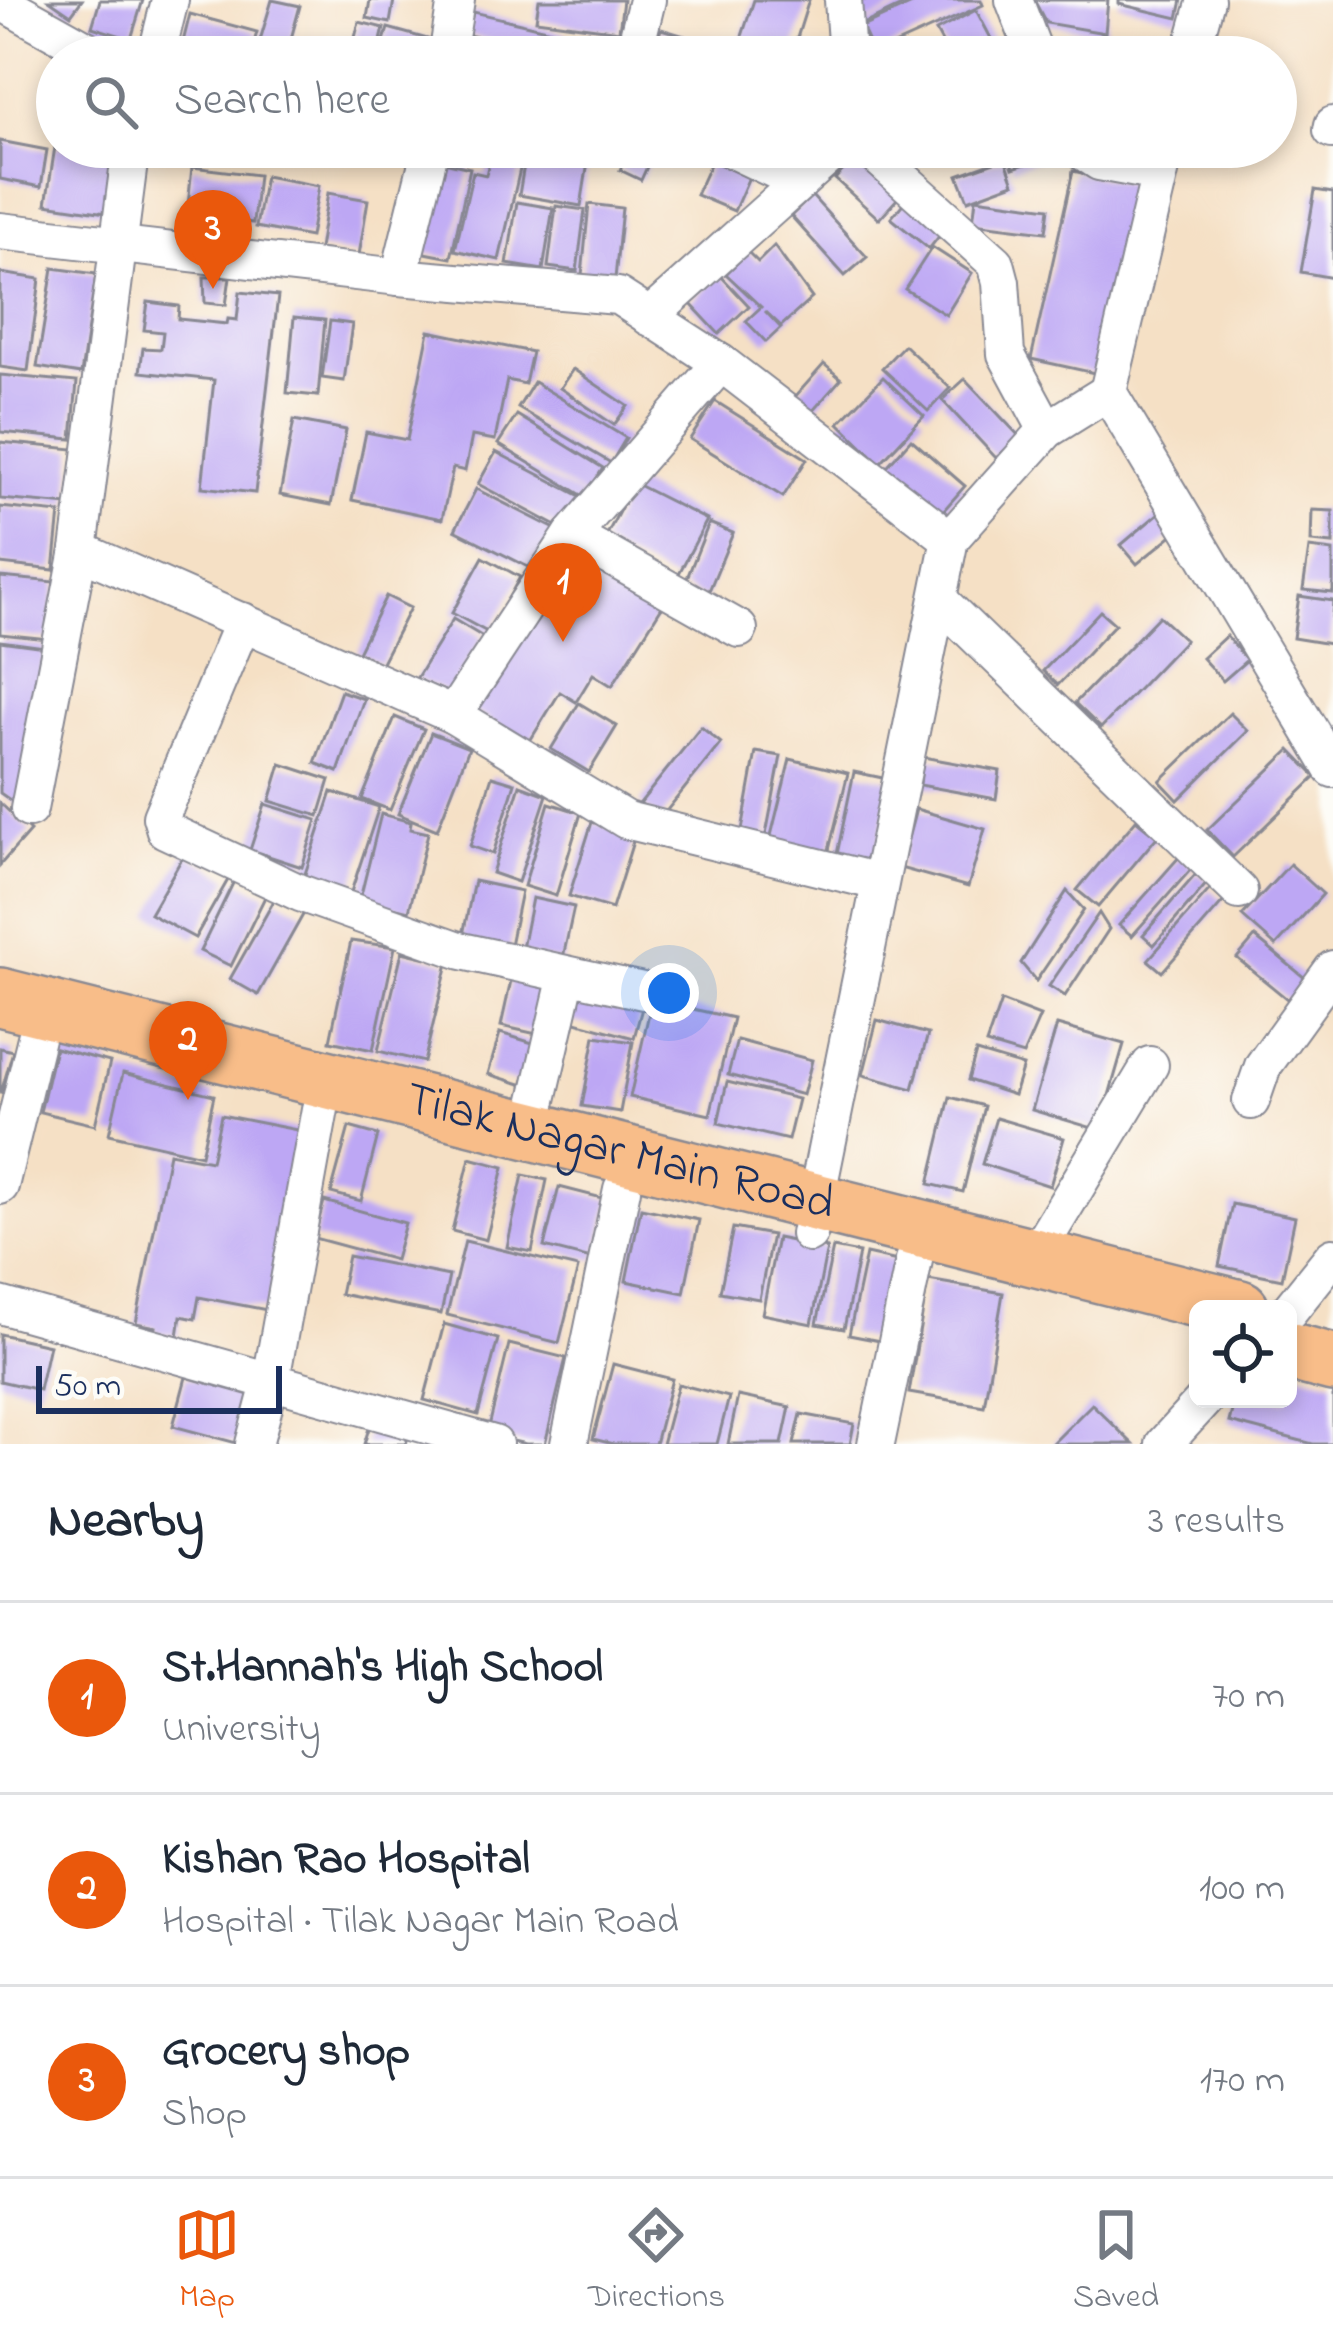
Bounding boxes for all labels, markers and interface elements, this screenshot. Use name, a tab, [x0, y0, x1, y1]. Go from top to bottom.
search box	[36, 36, 1297, 168]
icon: search	[78, 69, 144, 135]
text: Search here	[174, 69, 390, 135]
pin: 3	[174, 190, 252, 289]
pin: 1	[524, 543, 602, 642]
your location	[639, 963, 699, 1023]
pin: 2	[149, 1001, 227, 1100]
street label: Tilak Nagar Main Road	[398, 1065, 841, 1241]
map controls	[1189, 1300, 1297, 1408]
button: locate	[1189, 1300, 1297, 1408]
scale bar	[36, 1360, 282, 1413]
text: 50 m	[54, 1363, 121, 1411]
text: Nearby	[48, 1485, 204, 1560]
text: 3 results	[1148, 1494, 1285, 1551]
text: St.Hannah's High School	[162, 1636, 603, 1702]
text: 1	[81, 1669, 93, 1726]
text: 70 m	[1212, 1669, 1285, 1726]
text: University	[162, 1702, 320, 1759]
text: Kishan Rao Hospital	[162, 1828, 530, 1894]
text: 2	[77, 1861, 97, 1918]
text: 100 m	[1199, 1861, 1285, 1918]
text: Hospital · Tilak Nagar Main Road	[162, 1894, 679, 1951]
text: Grocery shop	[162, 2020, 410, 2086]
text: 3	[79, 2053, 95, 2110]
text: 170 m	[1200, 2053, 1285, 2110]
text: Shop	[162, 2086, 247, 2143]
tab: Map	[174, 2202, 240, 2322]
tab: Directions	[588, 2202, 725, 2322]
tab: Saved	[1073, 2202, 1159, 2322]

